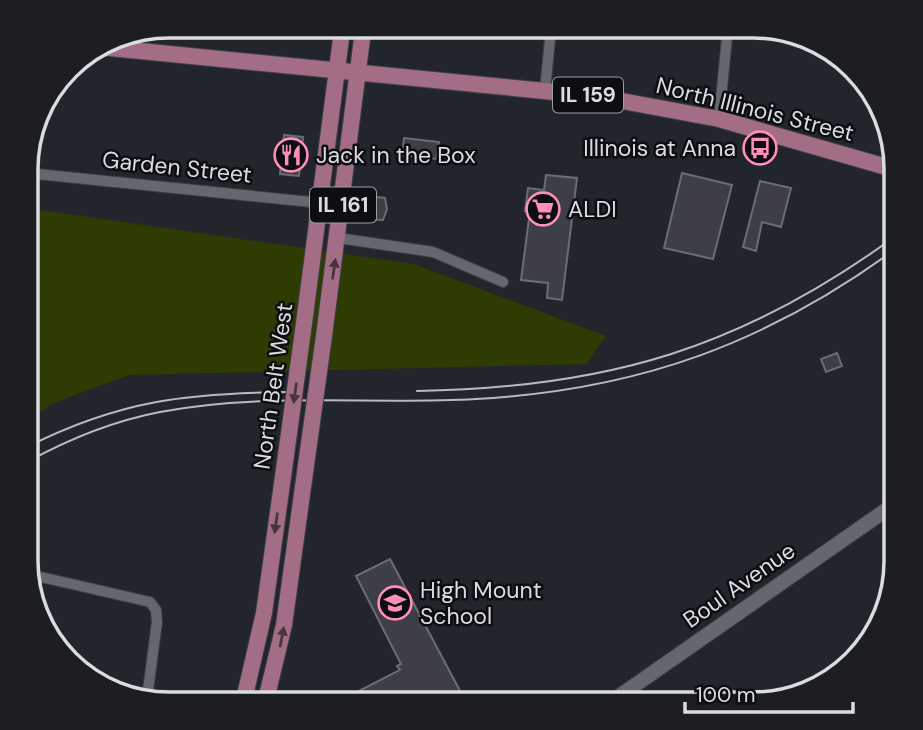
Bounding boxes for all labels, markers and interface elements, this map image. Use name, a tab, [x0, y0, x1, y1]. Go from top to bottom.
street label: North Illinois Street	[653, 70, 857, 148]
road number: IL 159	[553, 78, 623, 112]
bus stop icon: Illinois at Anna	[741, 129, 779, 167]
place label: Illinois at Anna	[583, 133, 736, 163]
restaurant icon: Jack in the Box	[272, 136, 310, 174]
place label: Jack in the Box	[316, 140, 476, 170]
street label: Garden Street	[101, 144, 253, 190]
road number: IL 161	[310, 188, 376, 222]
supermarket icon: ALDI	[524, 190, 562, 228]
place label: ALDI	[568, 194, 617, 224]
one-way arrow	[329, 258, 340, 280]
street label: North Belt West	[246, 301, 300, 471]
one-way arrow	[289, 382, 300, 404]
one-way arrow	[271, 512, 282, 534]
street label: Boul Avenue	[677, 535, 801, 635]
place label: High Mount School	[420, 575, 542, 631]
school or university icon: High Mount School	[376, 584, 414, 622]
one-way arrow	[276, 626, 287, 648]
scale bar	[685, 670, 853, 714]
text: 100 m	[696, 681, 756, 709]

